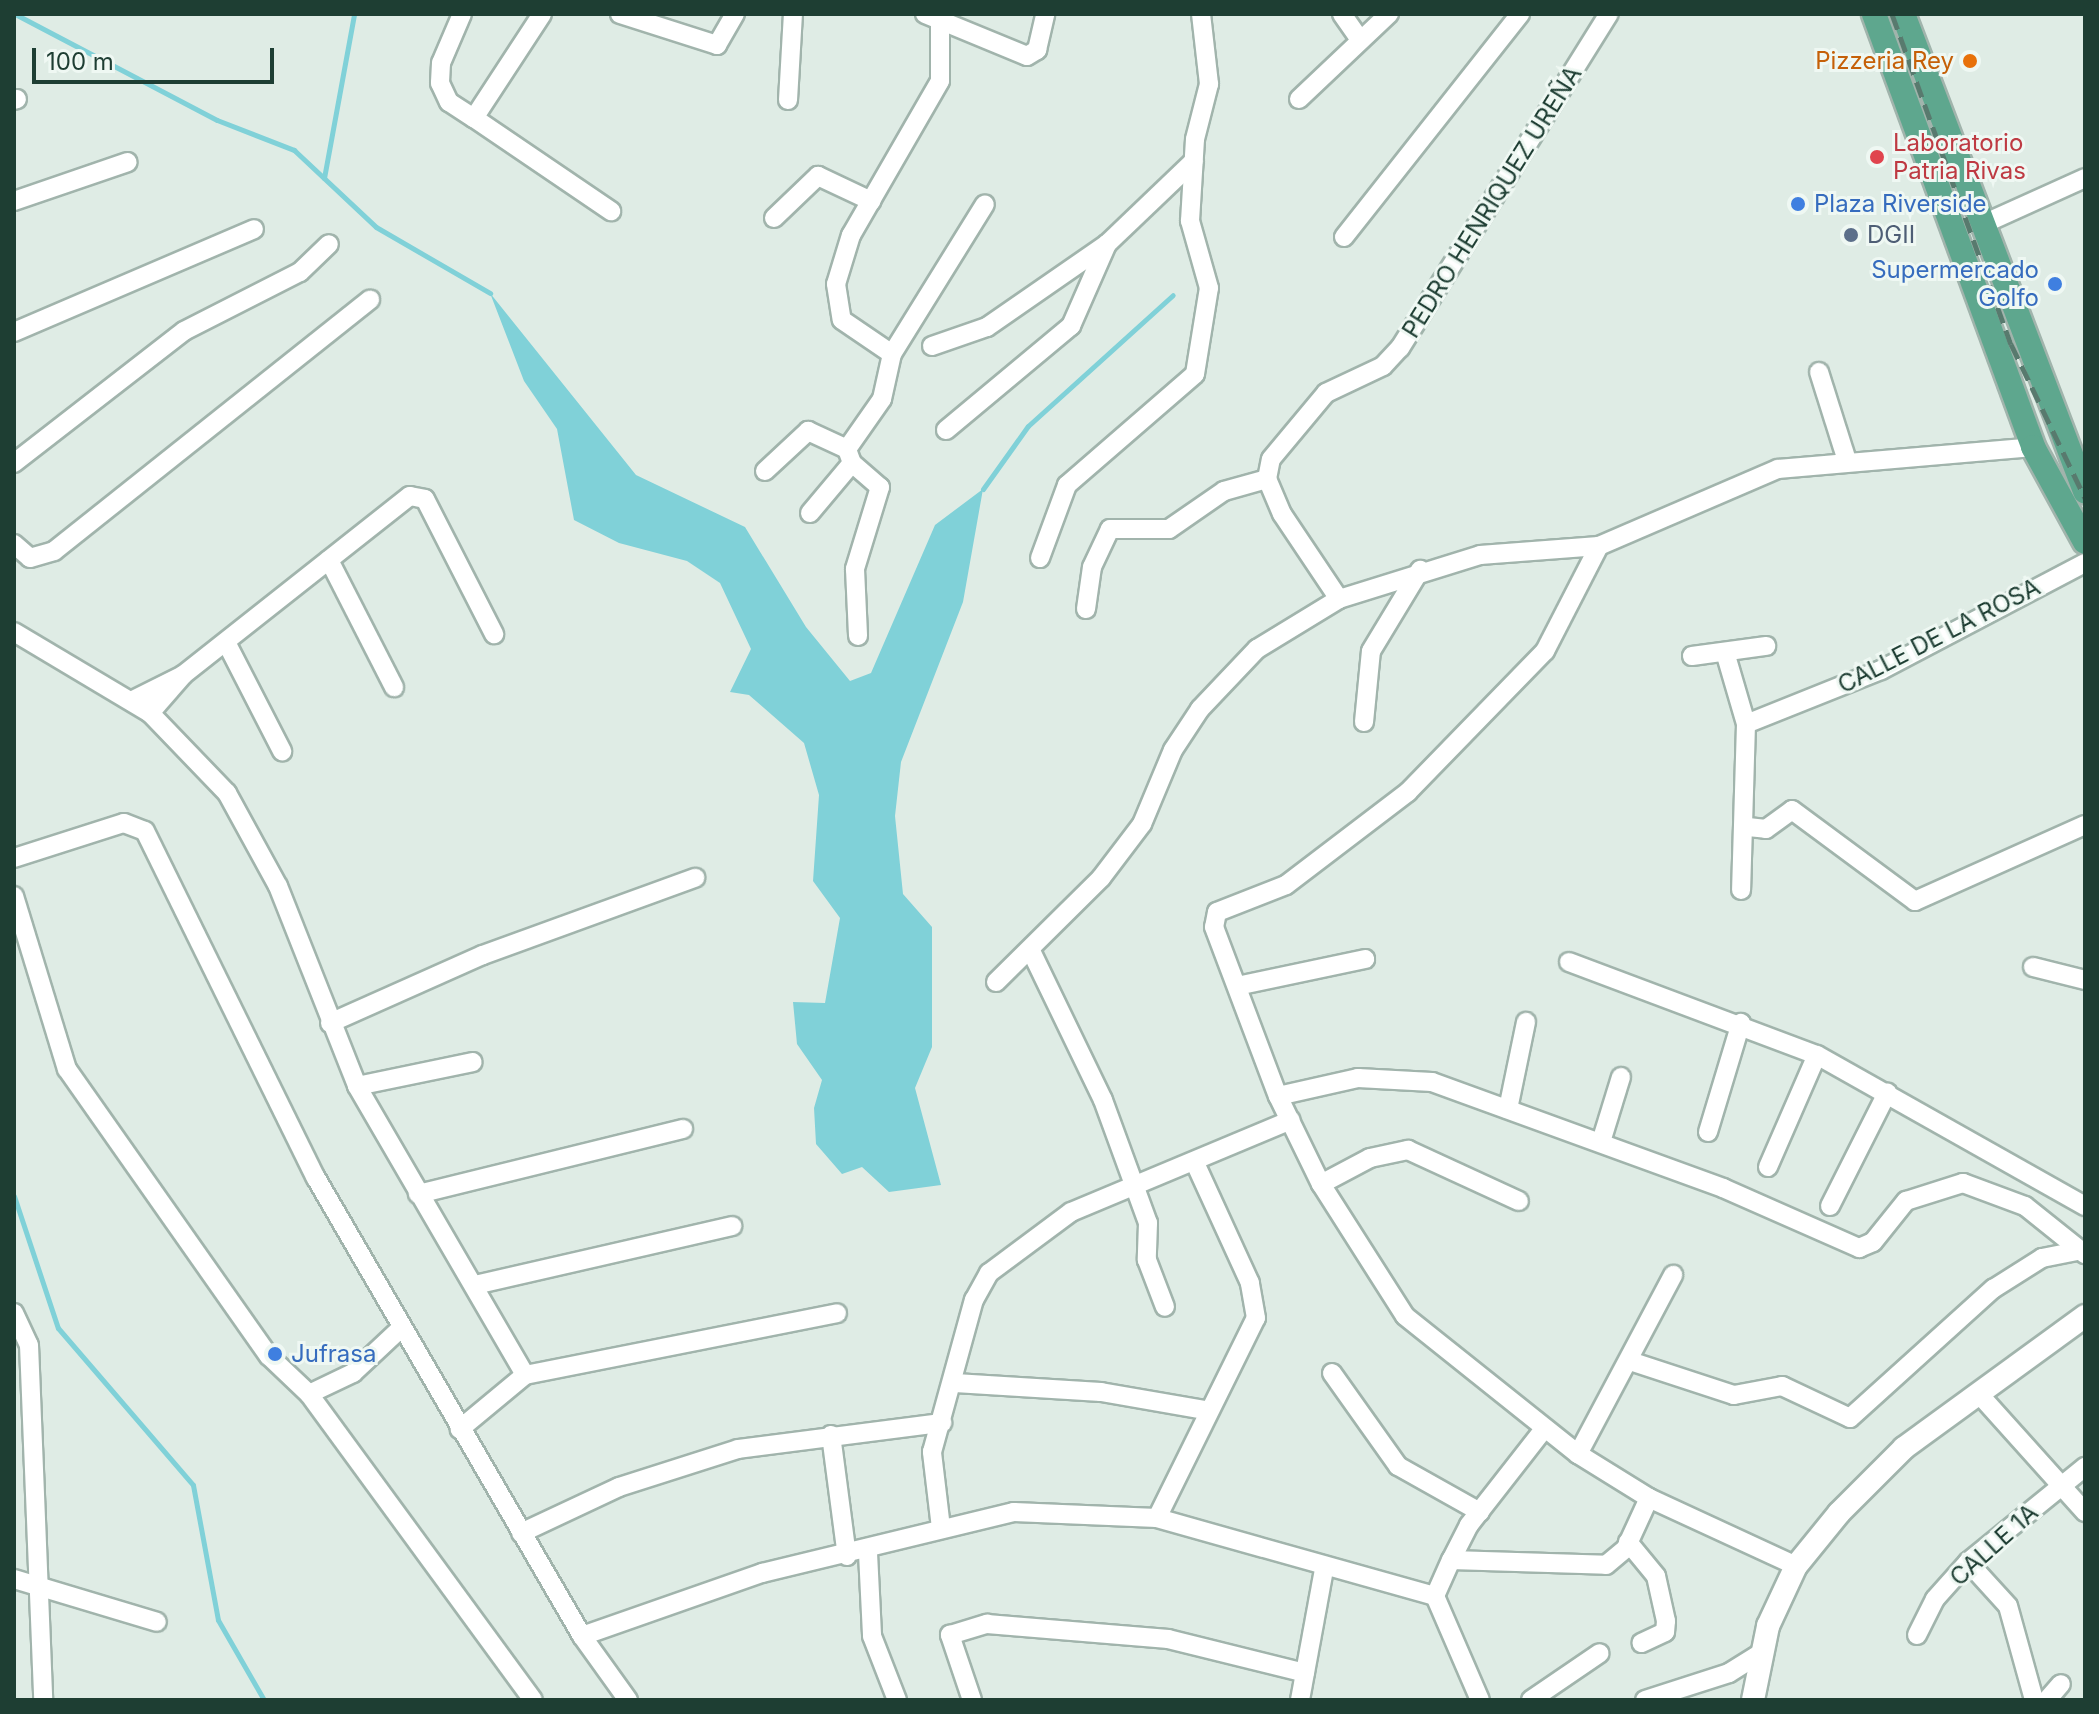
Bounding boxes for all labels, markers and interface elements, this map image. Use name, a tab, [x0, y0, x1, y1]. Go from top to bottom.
scale bar	[36, 32, 278, 82]
text: 100 m	[46, 47, 114, 76]
place label: Pizzeria Rey	[1815, 47, 1954, 75]
marker: Pizzeria Rey	[1961, 52, 1979, 70]
street label: PEDRO HENRIQUEZ UREÑA	[1396, 61, 1588, 343]
place label: Laboratorio Patria Rivas	[1893, 129, 2026, 185]
marker: Laboratorio Patria Rivas	[1868, 148, 1886, 166]
place label: Plaza Riverside	[1814, 190, 1987, 218]
marker: Plaza Riverside	[1789, 195, 1807, 213]
place label: DGII	[1867, 221, 1915, 249]
marker: DGII	[1842, 226, 1860, 244]
place label: Supermercado Golfo	[1871, 256, 2039, 312]
marker: Supermercado Golfo	[2046, 275, 2064, 293]
street label: CALLE DE LA ROSA	[1833, 573, 2045, 699]
place label: Jufrasa	[291, 1340, 376, 1368]
marker: Jufrasa	[266, 1345, 284, 1363]
street label: CALLE 1A	[1944, 1498, 2044, 1592]

